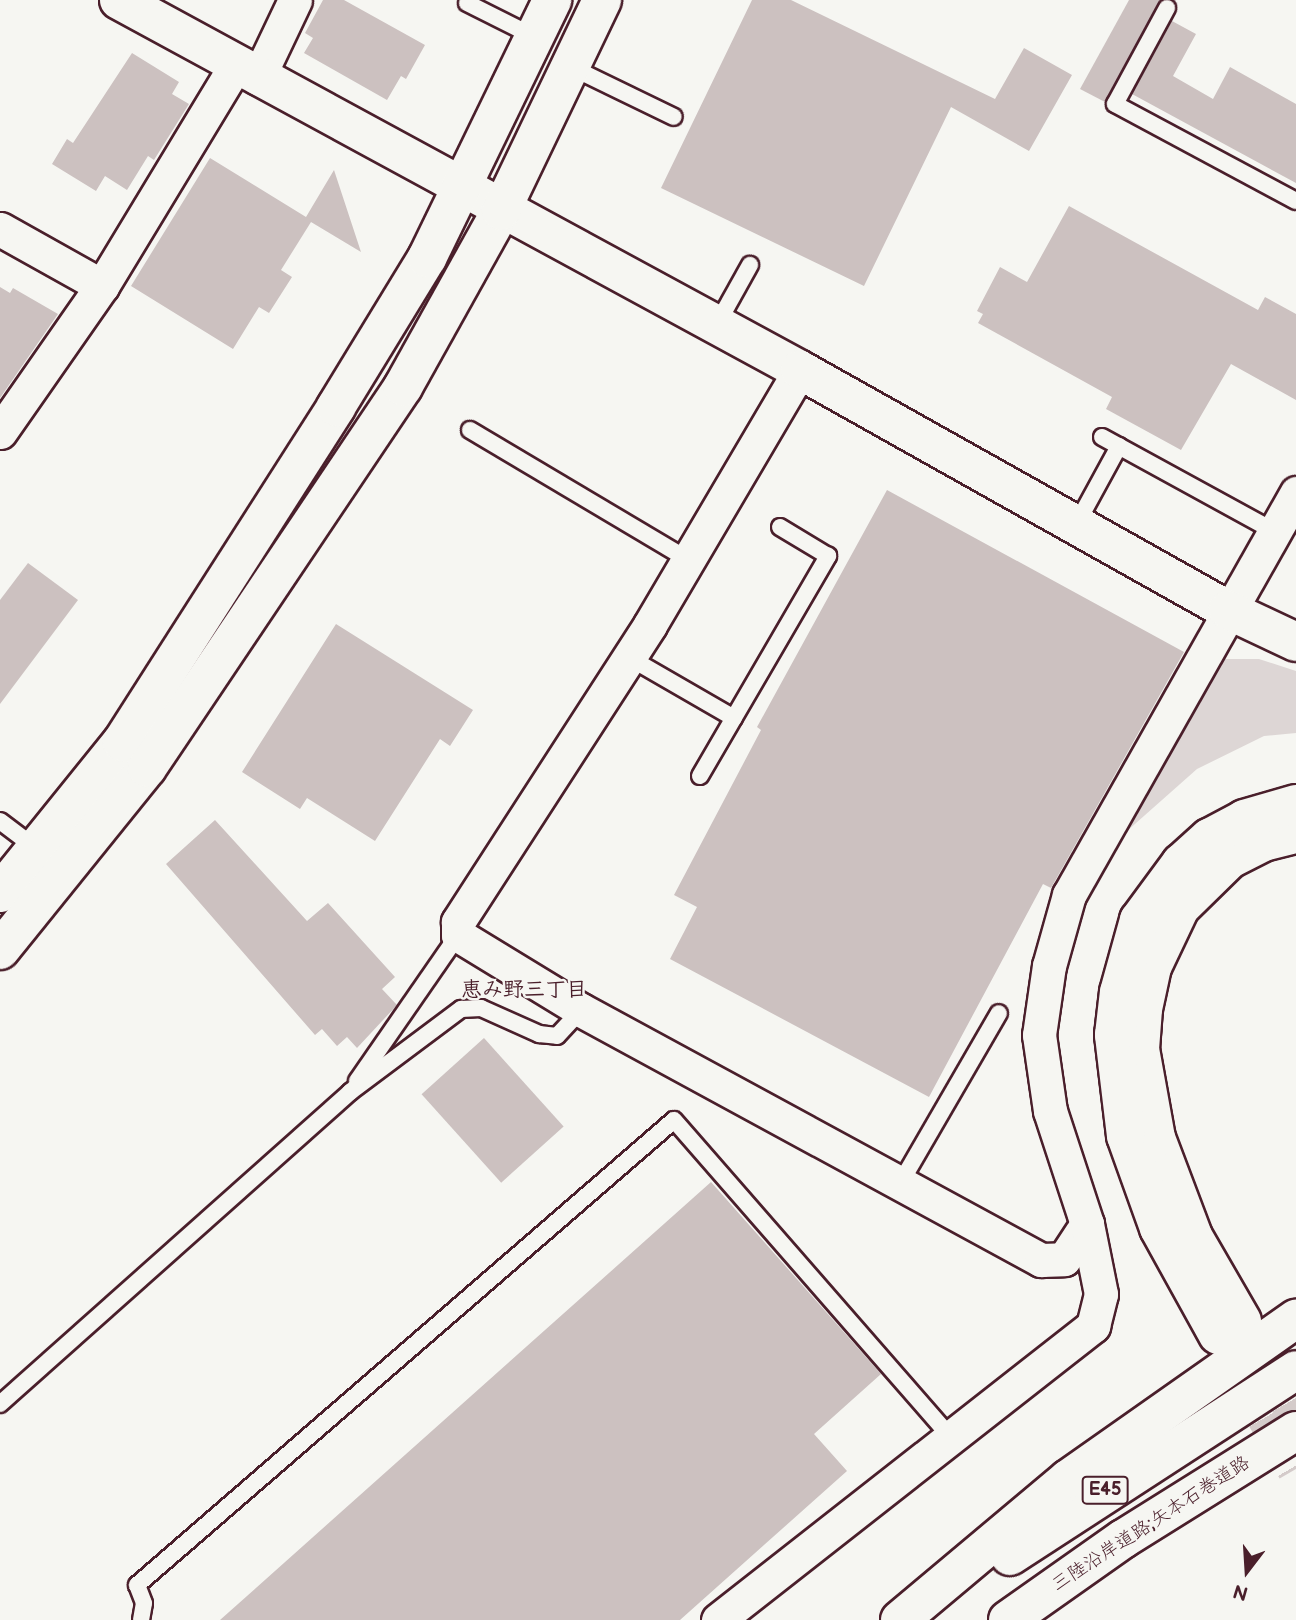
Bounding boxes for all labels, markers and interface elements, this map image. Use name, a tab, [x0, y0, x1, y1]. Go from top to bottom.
district label: 恵み野三丁目	[461, 977, 587, 1003]
street label: 三陸沿岸道路;矢本石巻道路	[1048, 1451, 1254, 1597]
road number: E45	[1080, 1476, 1130, 1504]
north arrow	[1212, 1536, 1282, 1606]
text: N	[1231, 1578, 1251, 1605]

